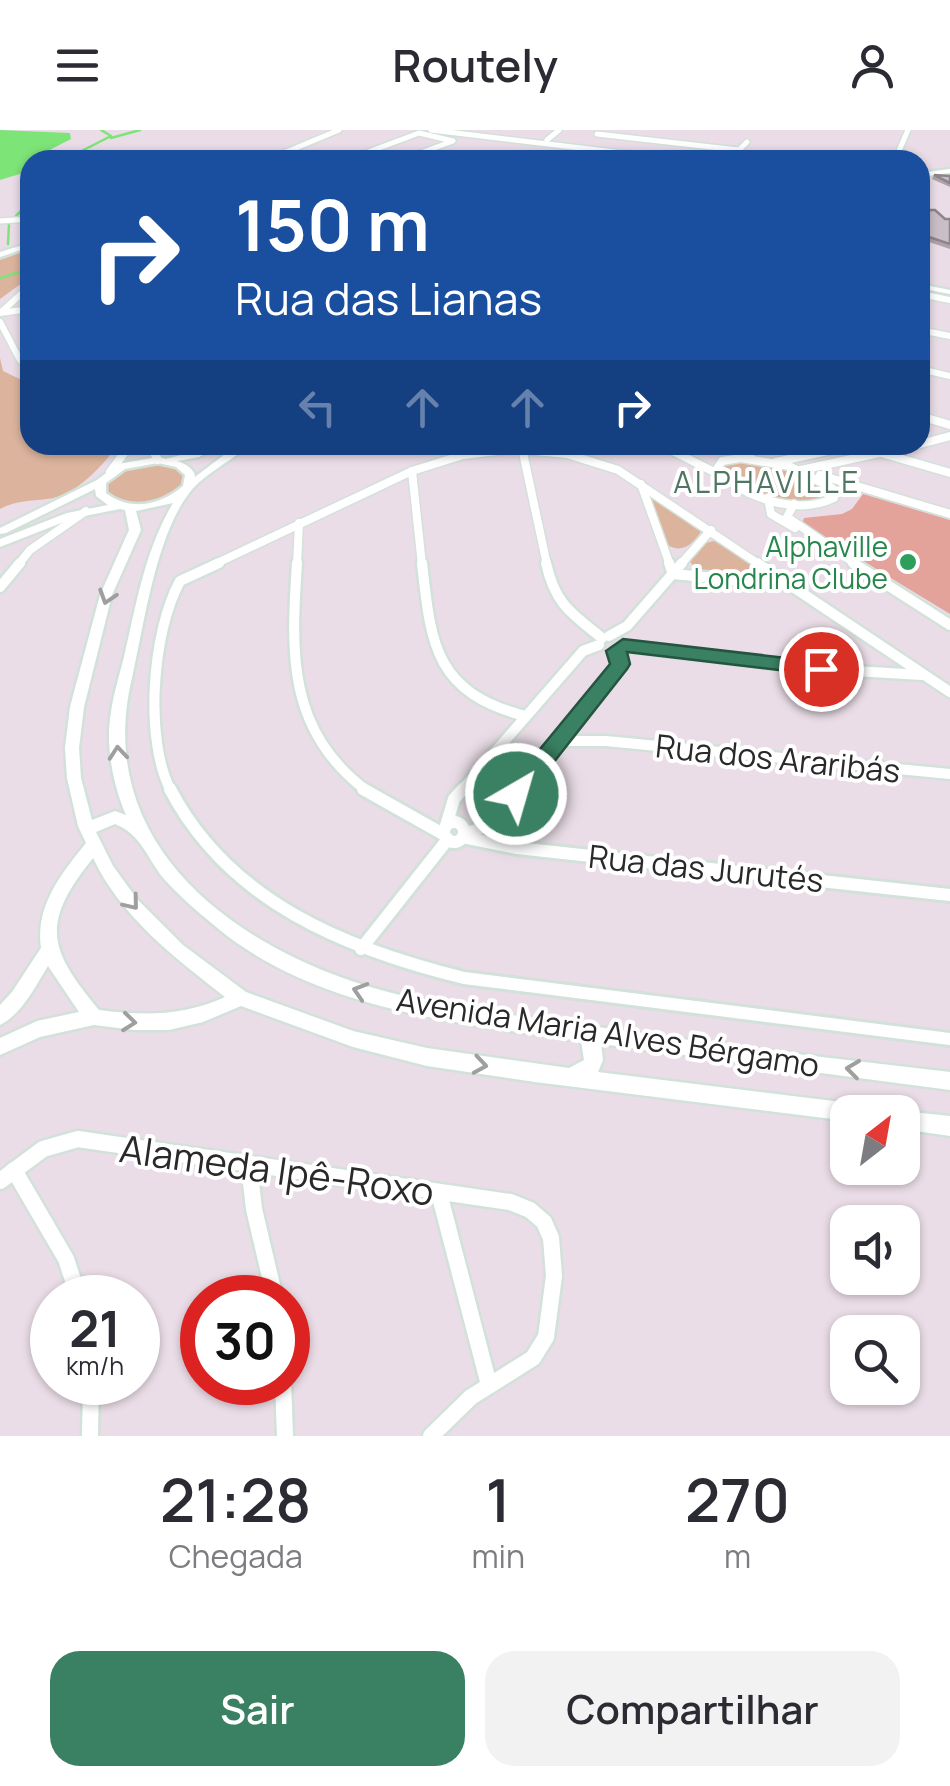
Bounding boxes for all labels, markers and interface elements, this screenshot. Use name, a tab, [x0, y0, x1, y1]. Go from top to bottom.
text: Routely	[392, 34, 558, 96]
icon: menu	[50, 38, 105, 93]
icon: person	[845, 38, 900, 93]
text: 150 m	[235, 176, 430, 272]
icon: right	[70, 190, 200, 320]
text: Rua das Lianas	[235, 267, 542, 329]
icon: left	[290, 380, 345, 435]
icon: ahead	[395, 380, 450, 435]
icon: ahead	[500, 380, 555, 435]
icon: right	[605, 380, 660, 435]
district label: ALPHAVILLE	[673, 461, 861, 502]
place label: Alphaville Londrina Clube	[693, 527, 888, 597]
marker: Alphaville Londrina Clube	[897, 551, 919, 573]
one-way arrow	[98, 588, 119, 605]
pin	[779, 627, 864, 712]
icon: arrive	[794, 642, 849, 697]
street label: Rua dos Araribás	[653, 723, 903, 793]
position arrow	[464, 742, 568, 846]
one-way arrow	[108, 745, 129, 761]
street label: Rua das Jurutés	[586, 834, 826, 902]
one-way arrow	[120, 892, 138, 910]
street label: Avenida Maria Alves Bérgamo	[393, 977, 823, 1087]
one-way arrow	[352, 982, 369, 1003]
one-way arrow	[121, 1011, 137, 1032]
one-way arrow	[472, 1053, 489, 1074]
one-way arrow	[845, 1059, 861, 1080]
north arrow	[830, 1095, 920, 1185]
map controls	[830, 1095, 920, 1405]
street label: Alameda Ipê-Roxo	[116, 1121, 438, 1217]
button: sound	[830, 1205, 920, 1295]
speed limit sign: 30	[180, 1275, 310, 1405]
text: 21	[69, 1294, 121, 1362]
button: search	[830, 1315, 920, 1405]
text: km/h	[66, 1348, 124, 1383]
text: 21:28	[160, 1458, 311, 1540]
text: 1	[486, 1458, 511, 1540]
text: 270	[685, 1458, 790, 1540]
text: Chegada	[169, 1534, 303, 1578]
text: min	[471, 1534, 525, 1578]
text: m	[724, 1534, 751, 1578]
button: Sair	[50, 1651, 465, 1766]
button: Compartilhar	[485, 1651, 900, 1766]

